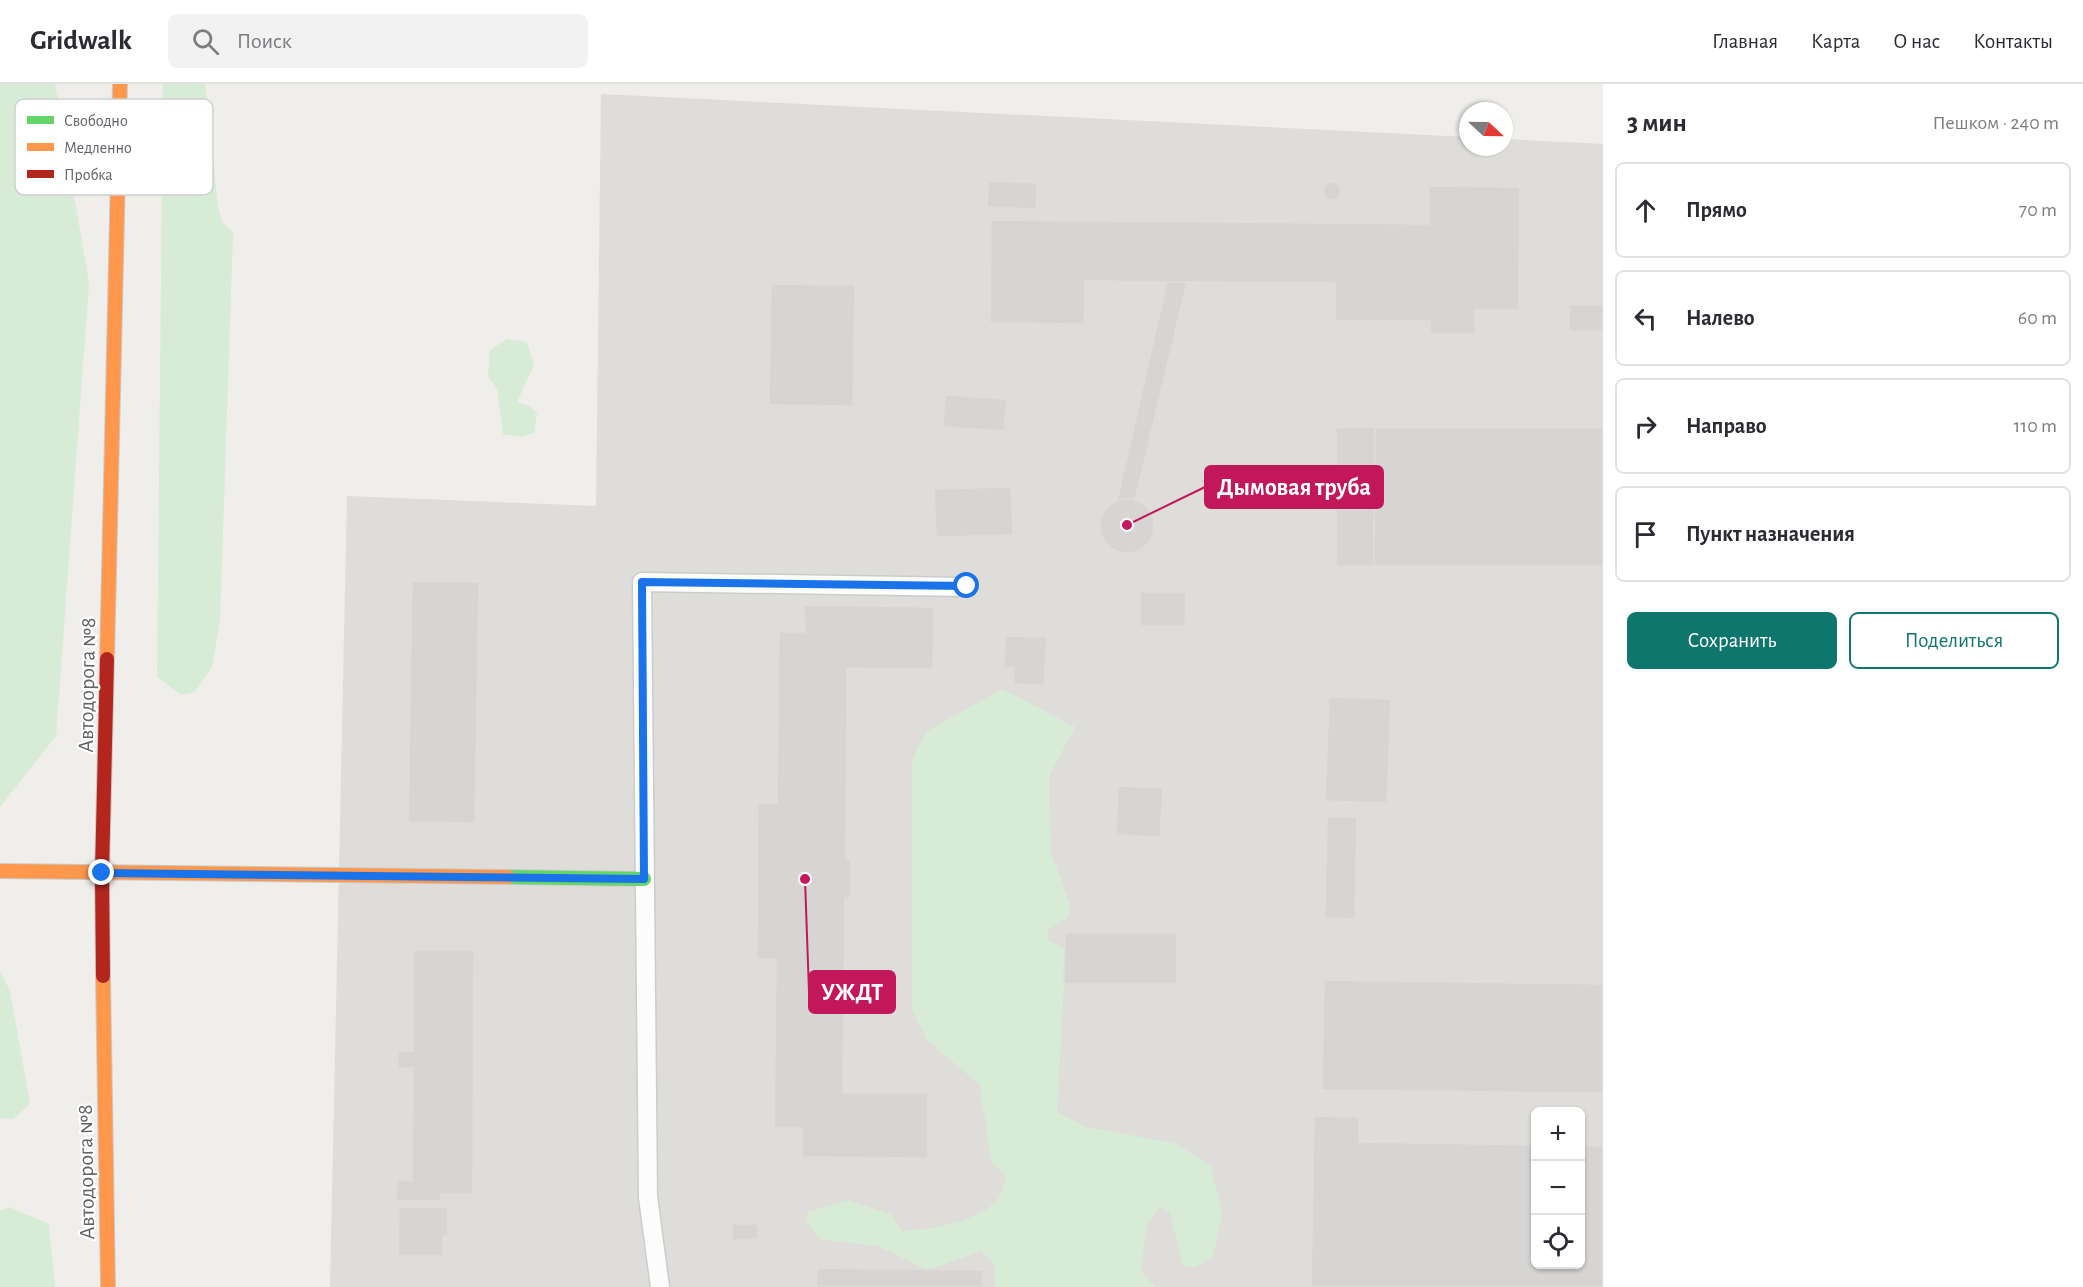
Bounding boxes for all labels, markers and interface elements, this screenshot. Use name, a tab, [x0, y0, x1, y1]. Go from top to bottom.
search box	[168, 14, 588, 68]
icon: search	[189, 25, 222, 58]
text: Gridwalk	[30, 27, 132, 55]
text: Поиск	[237, 30, 292, 52]
text: Главная	[1712, 31, 1778, 52]
text: Карта	[1811, 31, 1860, 52]
text: О нас	[1893, 31, 1940, 52]
text: Контакты	[1973, 31, 2053, 52]
legend	[15, 99, 213, 195]
north arrow	[1459, 102, 1513, 156]
text: 3 мин	[1627, 110, 1687, 136]
text: Свободно	[64, 113, 128, 129]
text: Пешком · 240 m	[1933, 113, 2059, 133]
text: Медленно	[64, 140, 132, 156]
text: Пробка	[64, 167, 113, 183]
icon: ahead	[1629, 194, 1662, 227]
text: Прямо	[1686, 199, 1747, 221]
text: 70 m	[2019, 200, 2057, 220]
icon: left	[1629, 302, 1662, 335]
text: Налево	[1686, 307, 1755, 329]
text: 60 m	[2018, 308, 2057, 328]
icon: right	[1629, 410, 1662, 443]
text: Направо	[1686, 415, 1767, 437]
text: 110 m	[2013, 416, 2057, 436]
callout: Дымовая труба	[1205, 466, 1383, 508]
text: Дымовая труба	[1217, 476, 1371, 500]
icon: arrive	[1629, 518, 1662, 551]
text: Пункт назначения	[1686, 523, 1855, 545]
route start	[953, 572, 979, 598]
button: Сохранить	[1627, 612, 1837, 669]
button: Поделиться	[1849, 612, 2059, 669]
street label: Автодорога №8	[75, 617, 99, 753]
route end	[88, 859, 114, 885]
callout: УЖДТ	[809, 971, 895, 1013]
text: УЖДТ	[821, 981, 883, 1005]
street label: Автодорога №8	[74, 1104, 98, 1240]
map controls	[1531, 1107, 1585, 1269]
button: +	[1531, 1107, 1585, 1161]
button: −	[1531, 1161, 1585, 1215]
button: locate	[1531, 1215, 1585, 1269]

